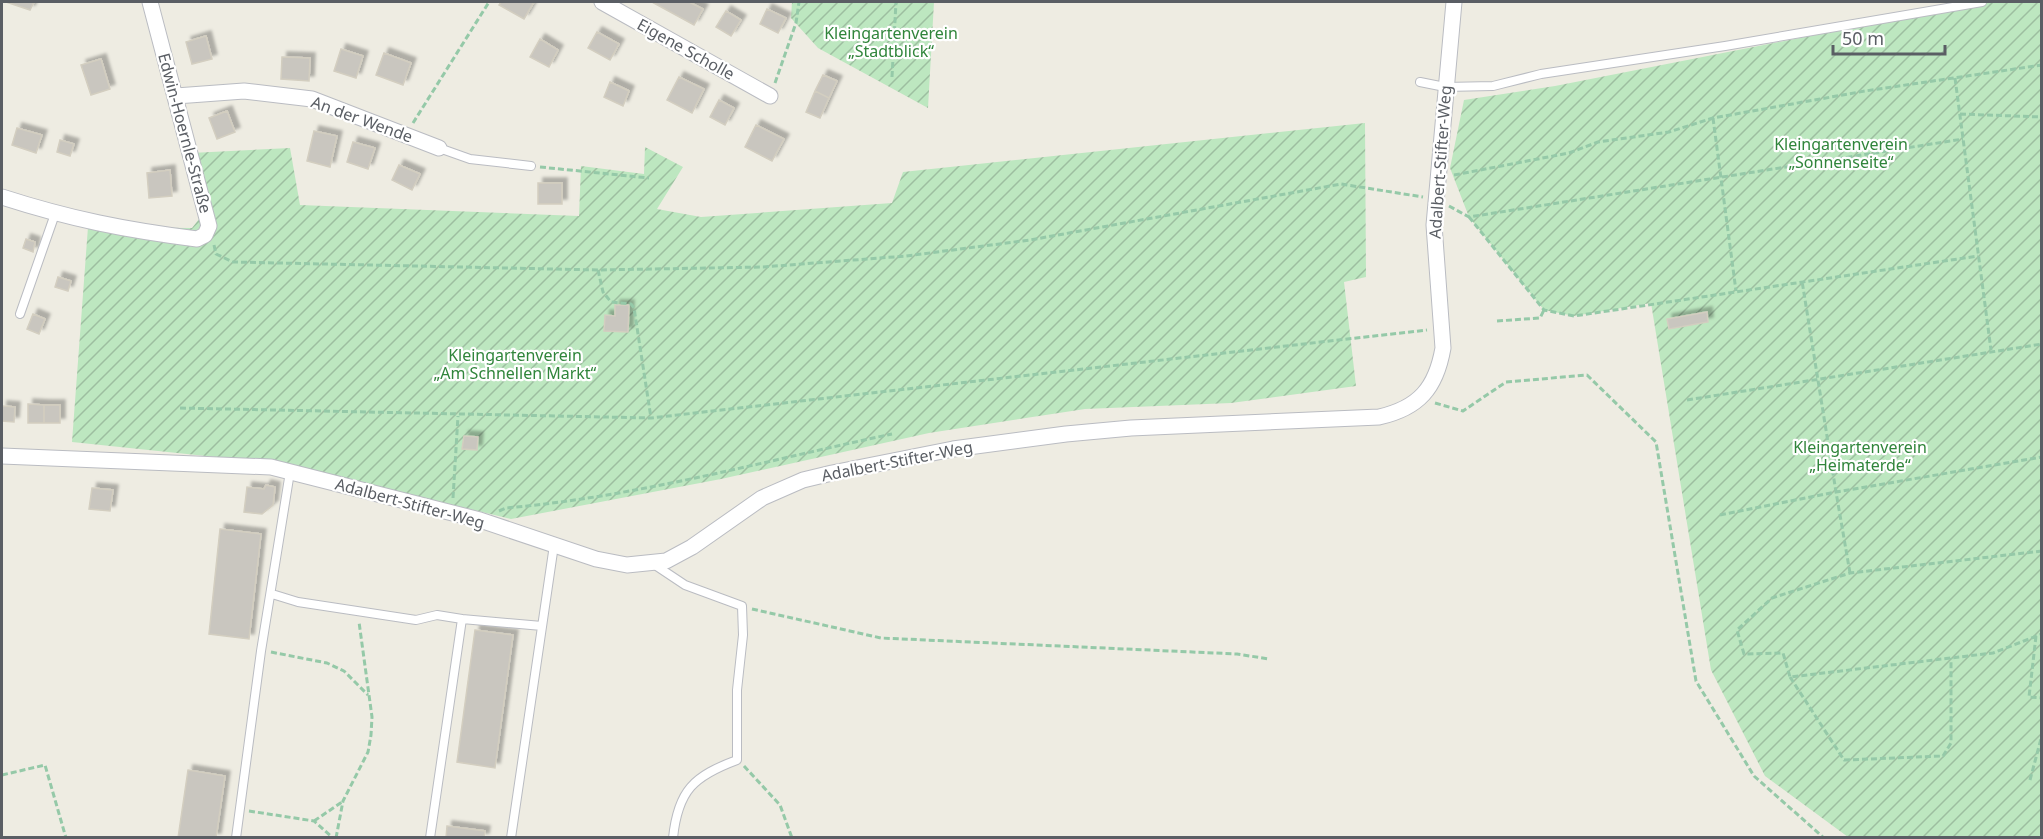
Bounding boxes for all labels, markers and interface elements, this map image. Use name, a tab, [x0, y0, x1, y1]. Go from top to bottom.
street label: Eigene Scholle	[633, 13, 739, 85]
scale bar	[1833, 18, 1946, 56]
park label: Kleingartenverein „Stadtblick“	[824, 22, 958, 62]
text: 50 m	[1842, 26, 1884, 50]
street label: Edwin-Hoernle-Straße	[153, 51, 217, 215]
street label: Adalbert-Stifter-Weg	[1424, 85, 1456, 239]
street label: An der Wende	[308, 90, 416, 148]
park label: Kleingartenverein „Sonnenseite“	[1774, 133, 1908, 173]
park label: Kleingartenverein „Am Schnellen Markt“	[434, 344, 597, 384]
street label: Adalbert-Stifter-Weg	[819, 436, 975, 486]
park label: Kleingartenverein „Heimaterde“	[1793, 436, 1927, 476]
street label: Adalbert-Stifter-Weg	[333, 472, 487, 534]

